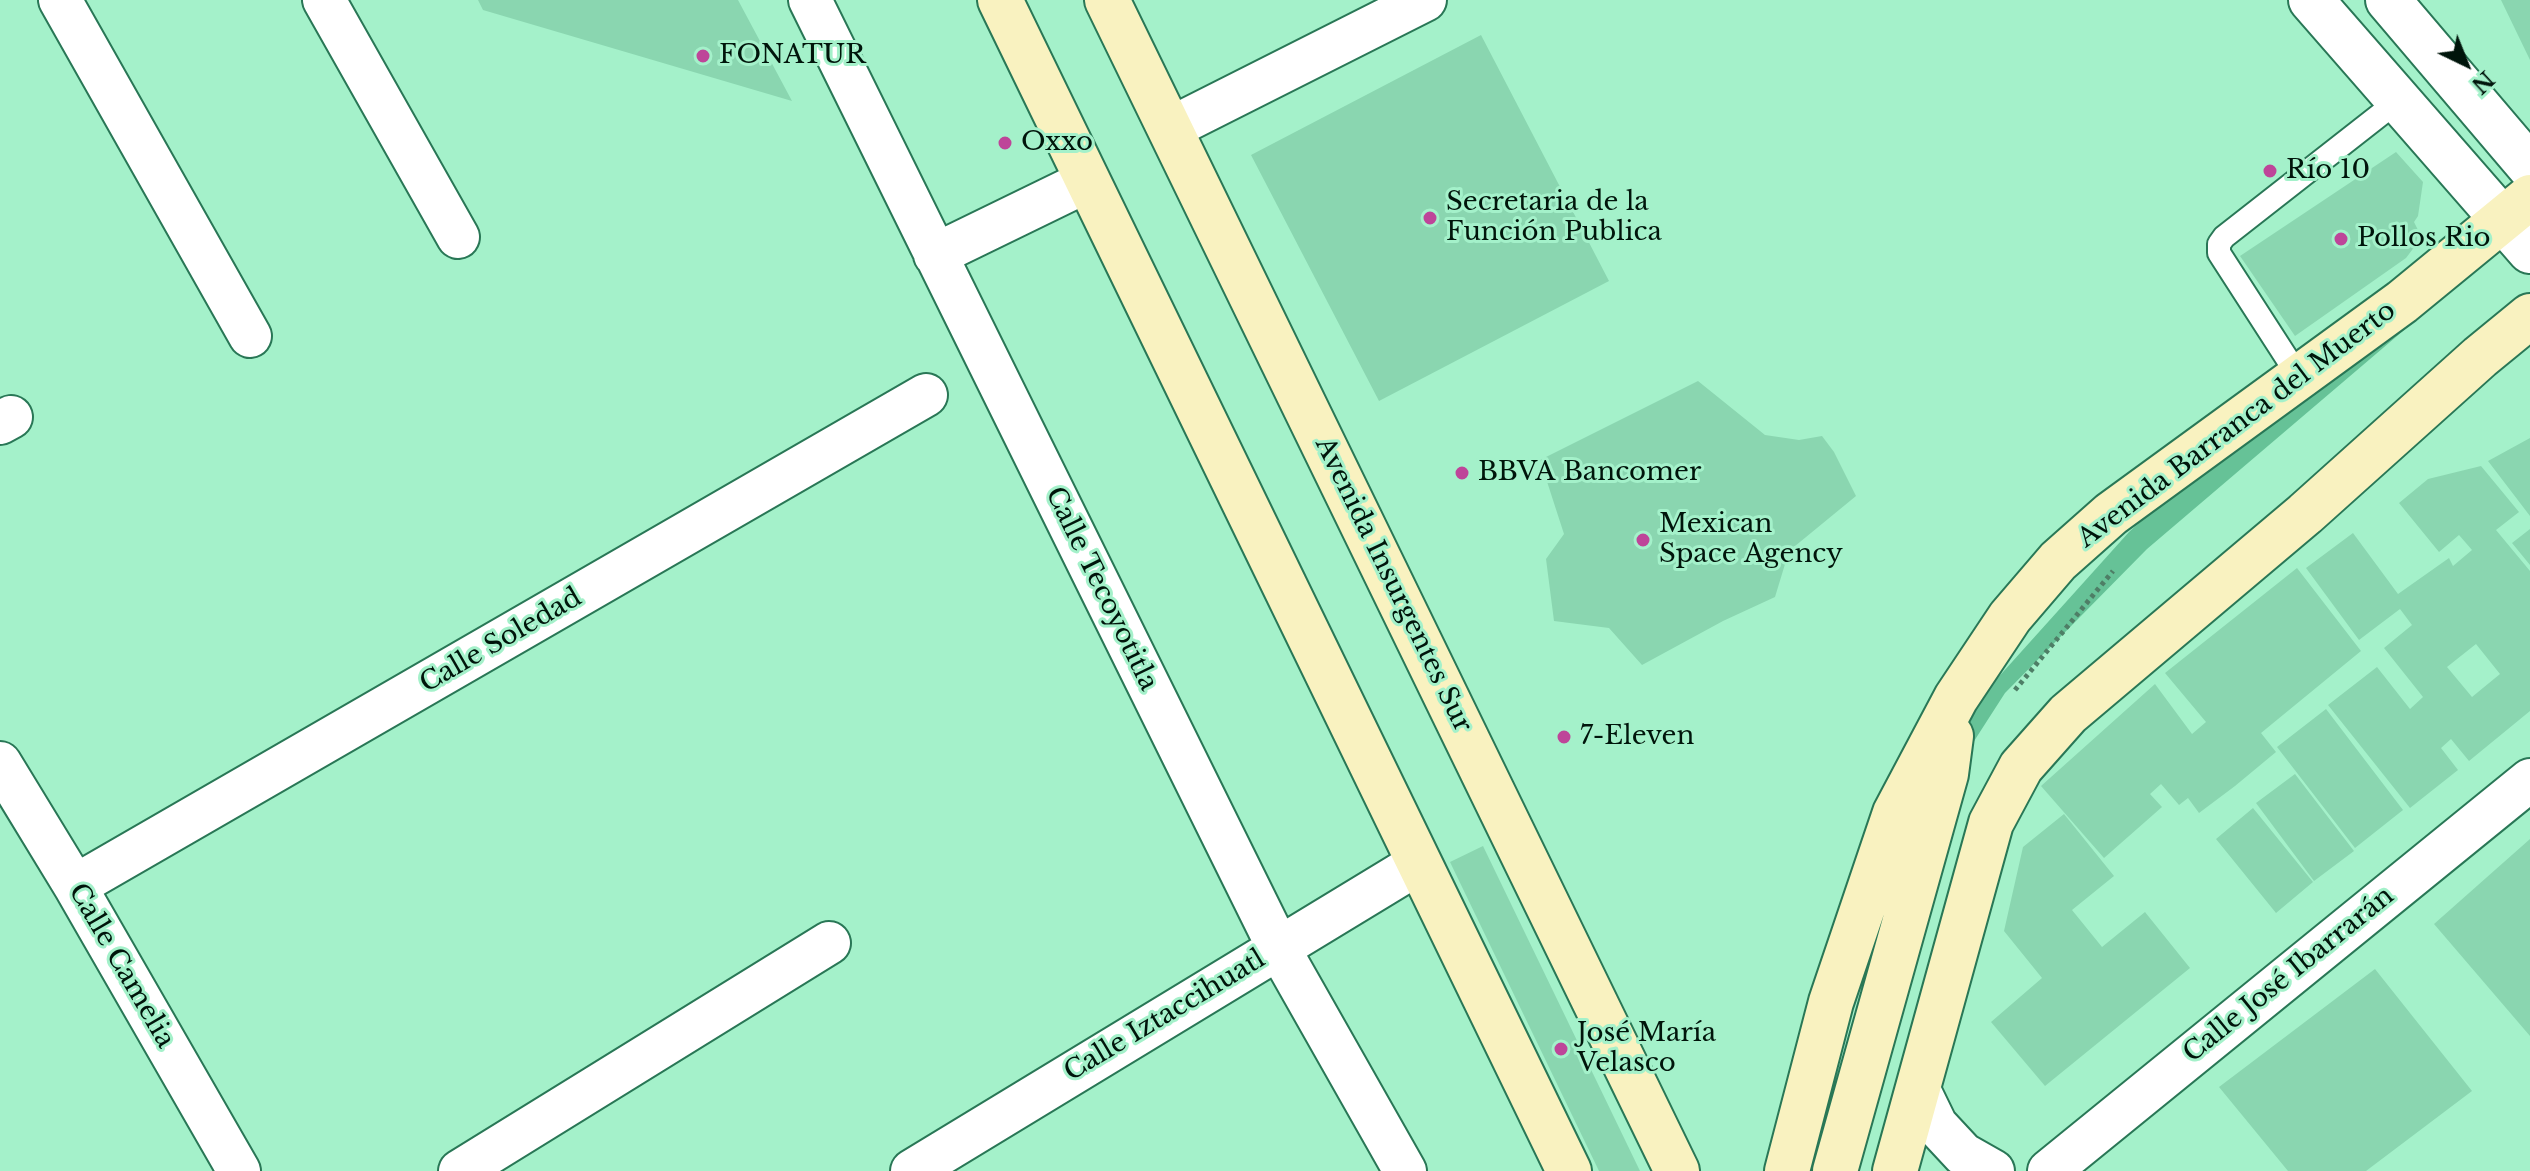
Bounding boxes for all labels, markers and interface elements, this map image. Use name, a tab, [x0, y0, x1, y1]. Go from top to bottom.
north arrow	[2426, 24, 2506, 104]
place label: FONATUR	[719, 40, 866, 72]
marker: FONATUR	[694, 47, 712, 65]
text: N	[2466, 65, 2499, 99]
place label: Oxxo	[1021, 127, 1093, 159]
marker: Oxxo	[996, 134, 1014, 152]
place label: Río 10	[2286, 155, 2370, 187]
marker: Río 10	[2261, 162, 2279, 180]
place label: Secretaria de la Función Publica	[1446, 187, 1662, 248]
marker: Secretaria de la Función Publica	[1421, 209, 1439, 227]
place label: Pollos Rio	[2357, 223, 2491, 255]
marker: Pollos Rio	[2332, 230, 2350, 248]
street label: Avenida Barranca del Muerto	[2072, 295, 2402, 555]
street label: Avenida Insurgentes Sur	[1308, 432, 1478, 738]
place label: BBVA Bancomer	[1478, 457, 1701, 489]
marker: BBVA Bancomer	[1453, 464, 1471, 482]
street label: Calle Tecoyotitla	[1038, 482, 1164, 696]
place label: Mexican Space Agency	[1659, 509, 1843, 570]
marker: Mexican Space Agency	[1634, 531, 1652, 549]
street label: Calle Soledad	[415, 582, 587, 700]
place label: 7-Eleven	[1580, 721, 1694, 753]
marker: 7-Eleven	[1555, 728, 1573, 746]
street label: Calle Camelia	[61, 878, 181, 1054]
street label: Calle José Ibarrarán	[2178, 881, 2400, 1069]
street label: Calle Iztaccihuatl	[1059, 944, 1271, 1088]
place label: José María Velasco	[1577, 1018, 1716, 1080]
marker: José María Velasco	[1552, 1040, 1570, 1058]

